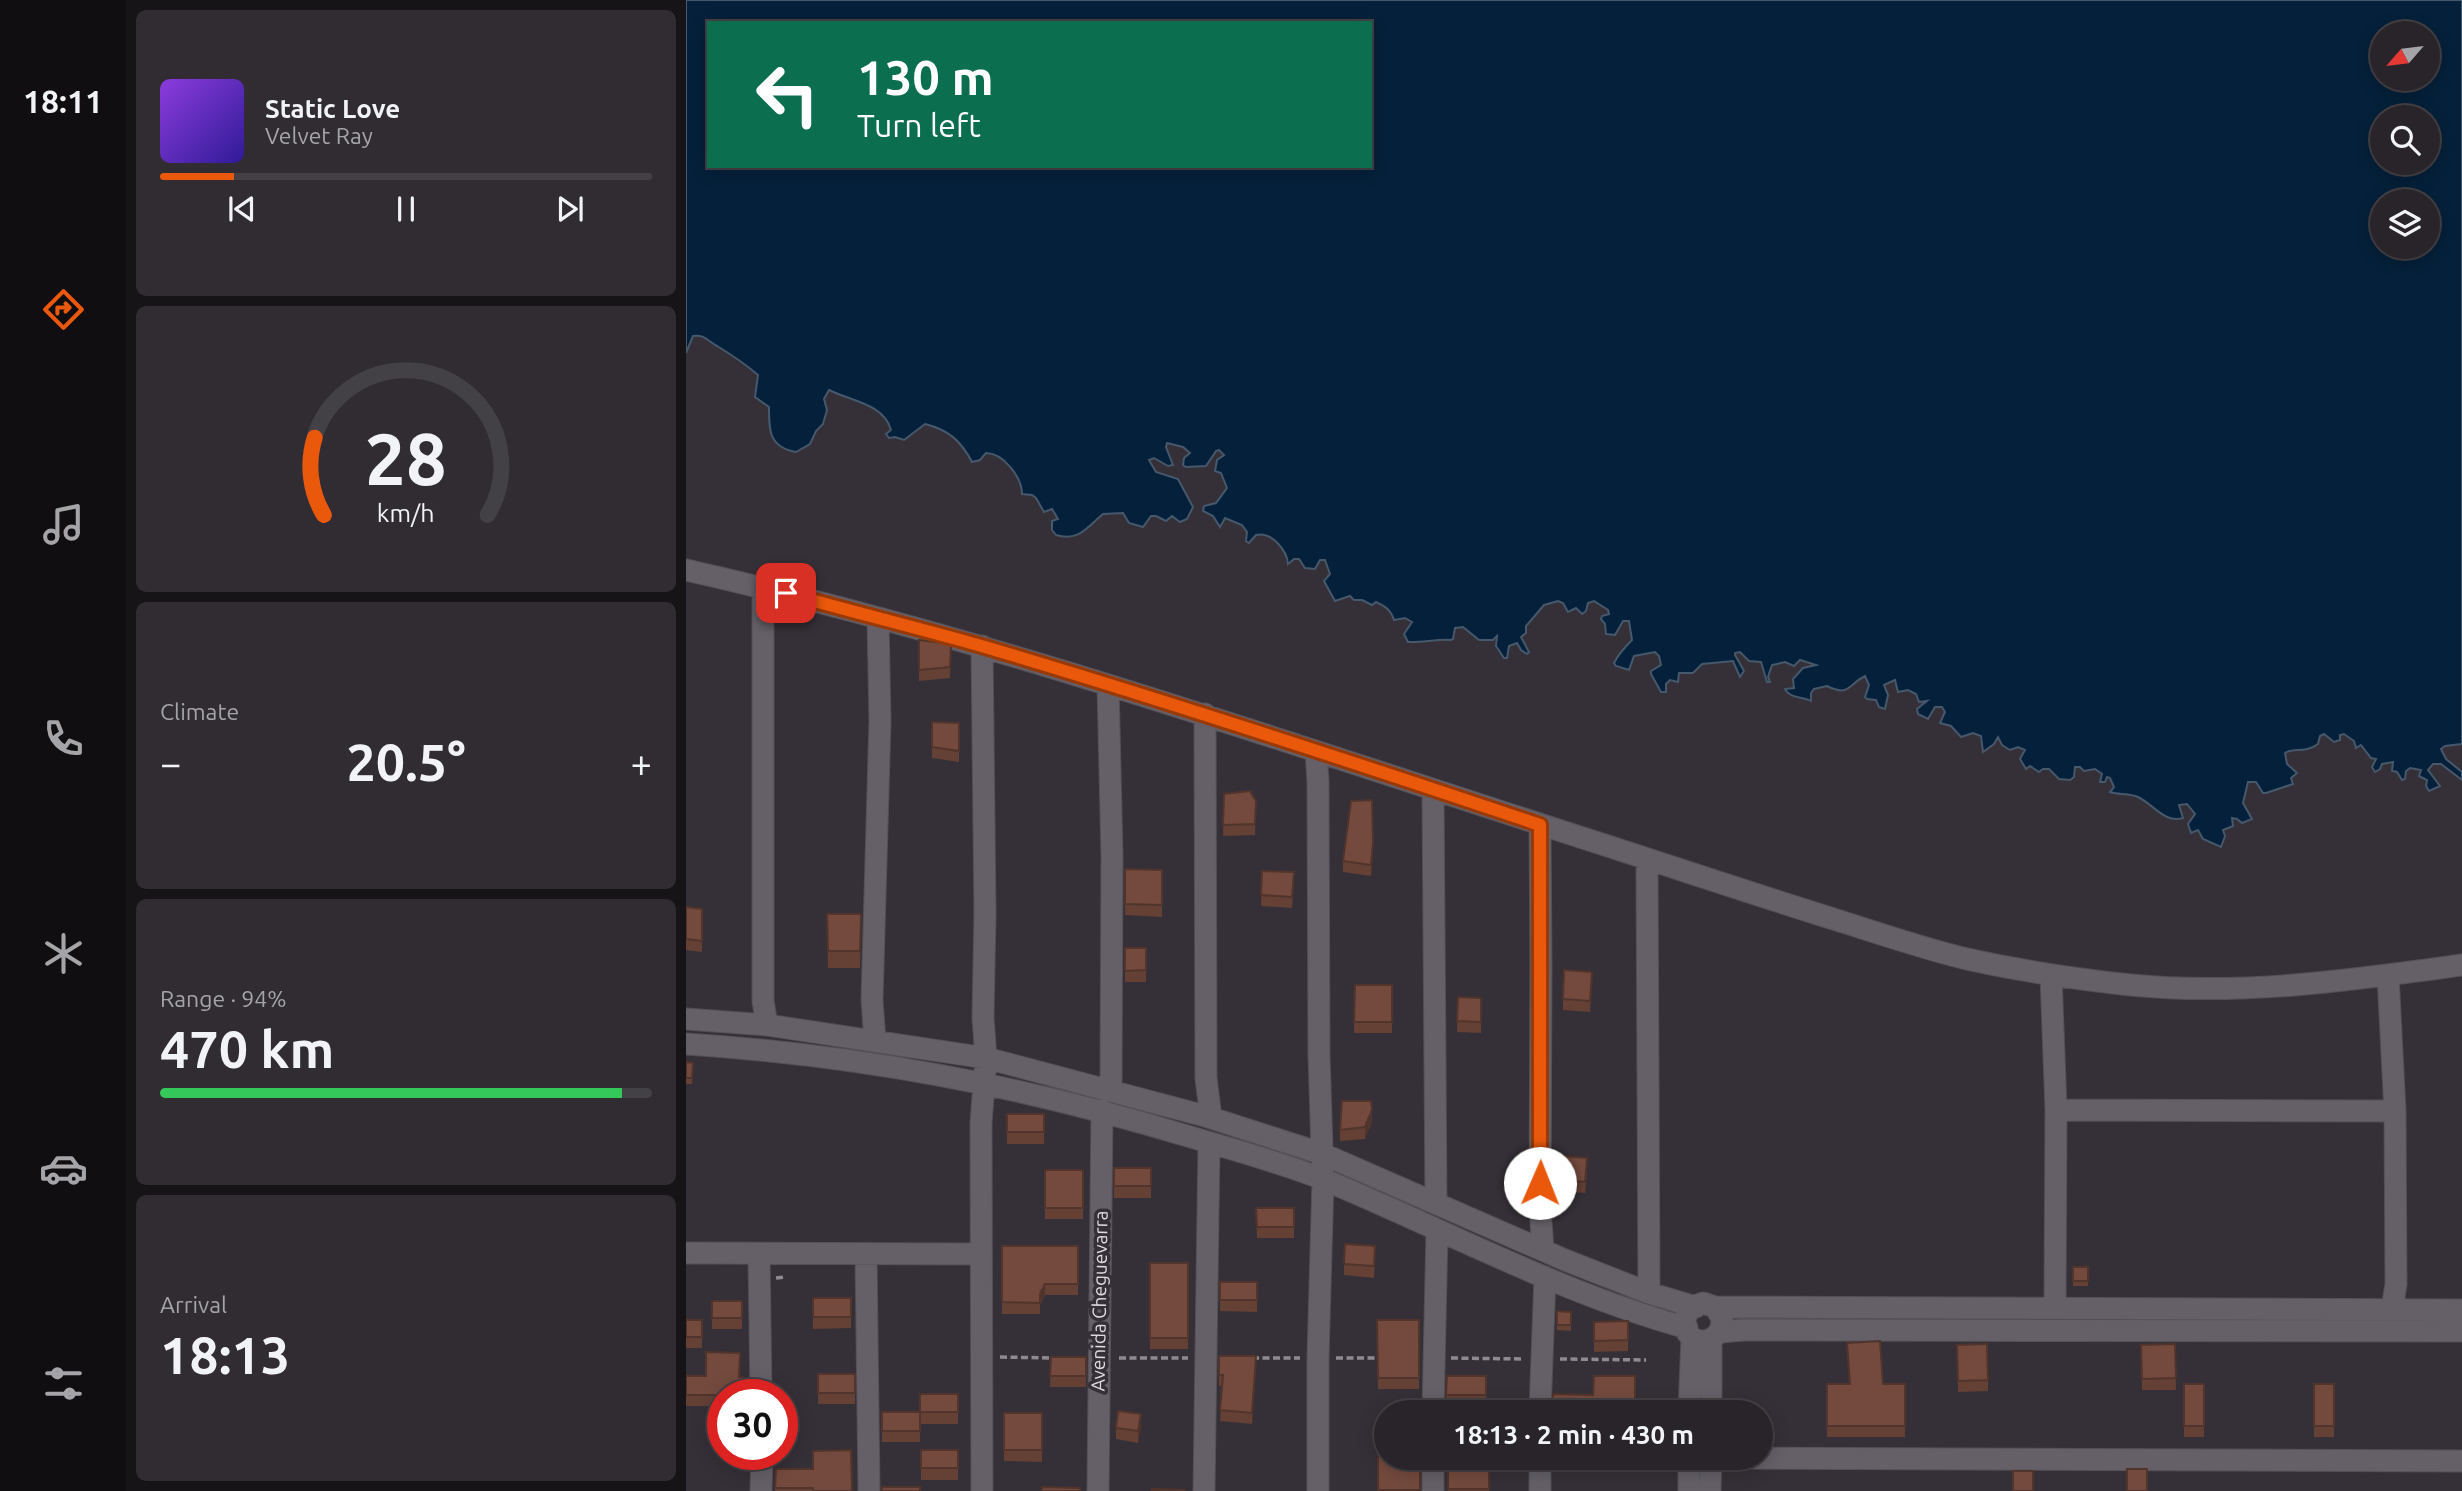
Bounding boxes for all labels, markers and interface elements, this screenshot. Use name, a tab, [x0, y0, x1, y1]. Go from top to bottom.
north arrow	[2370, 21, 2440, 91]
map controls	[2370, 21, 2440, 259]
icon: left	[742, 49, 833, 140]
text: 130 m	[857, 49, 994, 104]
text: 18:11	[23, 83, 103, 119]
text: Static Love	[265, 94, 400, 123]
button: search	[2370, 105, 2440, 175]
text: Turn left	[857, 107, 981, 143]
text: Velvet Ray	[265, 123, 373, 148]
button: layers	[2370, 189, 2440, 259]
icon: previous	[223, 190, 261, 228]
icon: pause	[387, 190, 425, 228]
icon: next	[551, 190, 589, 228]
icon: directions	[39, 285, 88, 334]
text: 28	[365, 418, 447, 500]
text: km/h	[377, 499, 435, 527]
icon: music	[39, 500, 88, 549]
pin	[756, 563, 816, 623]
icon: arrive	[767, 574, 805, 612]
text: Climate	[160, 699, 239, 724]
icon: phone	[39, 714, 88, 763]
text: 20.5°	[346, 733, 466, 791]
text: −	[160, 742, 181, 784]
text: +	[631, 742, 652, 784]
icon: climate	[39, 929, 88, 978]
text: Range · 94%	[160, 986, 287, 1011]
text: 470 km	[160, 1020, 334, 1078]
icon: car	[39, 1144, 88, 1193]
position arrow	[1503, 1146, 1577, 1220]
street label: Avenida Cheguevarra	[1086, 1210, 1112, 1392]
text: Arrival	[160, 1292, 227, 1317]
text: 18:13	[160, 1326, 290, 1384]
icon: filters	[39, 1359, 88, 1408]
speed limit sign: 30	[707, 1379, 798, 1470]
text: 18:13 · 2 min · 430 m	[1453, 1420, 1694, 1449]

